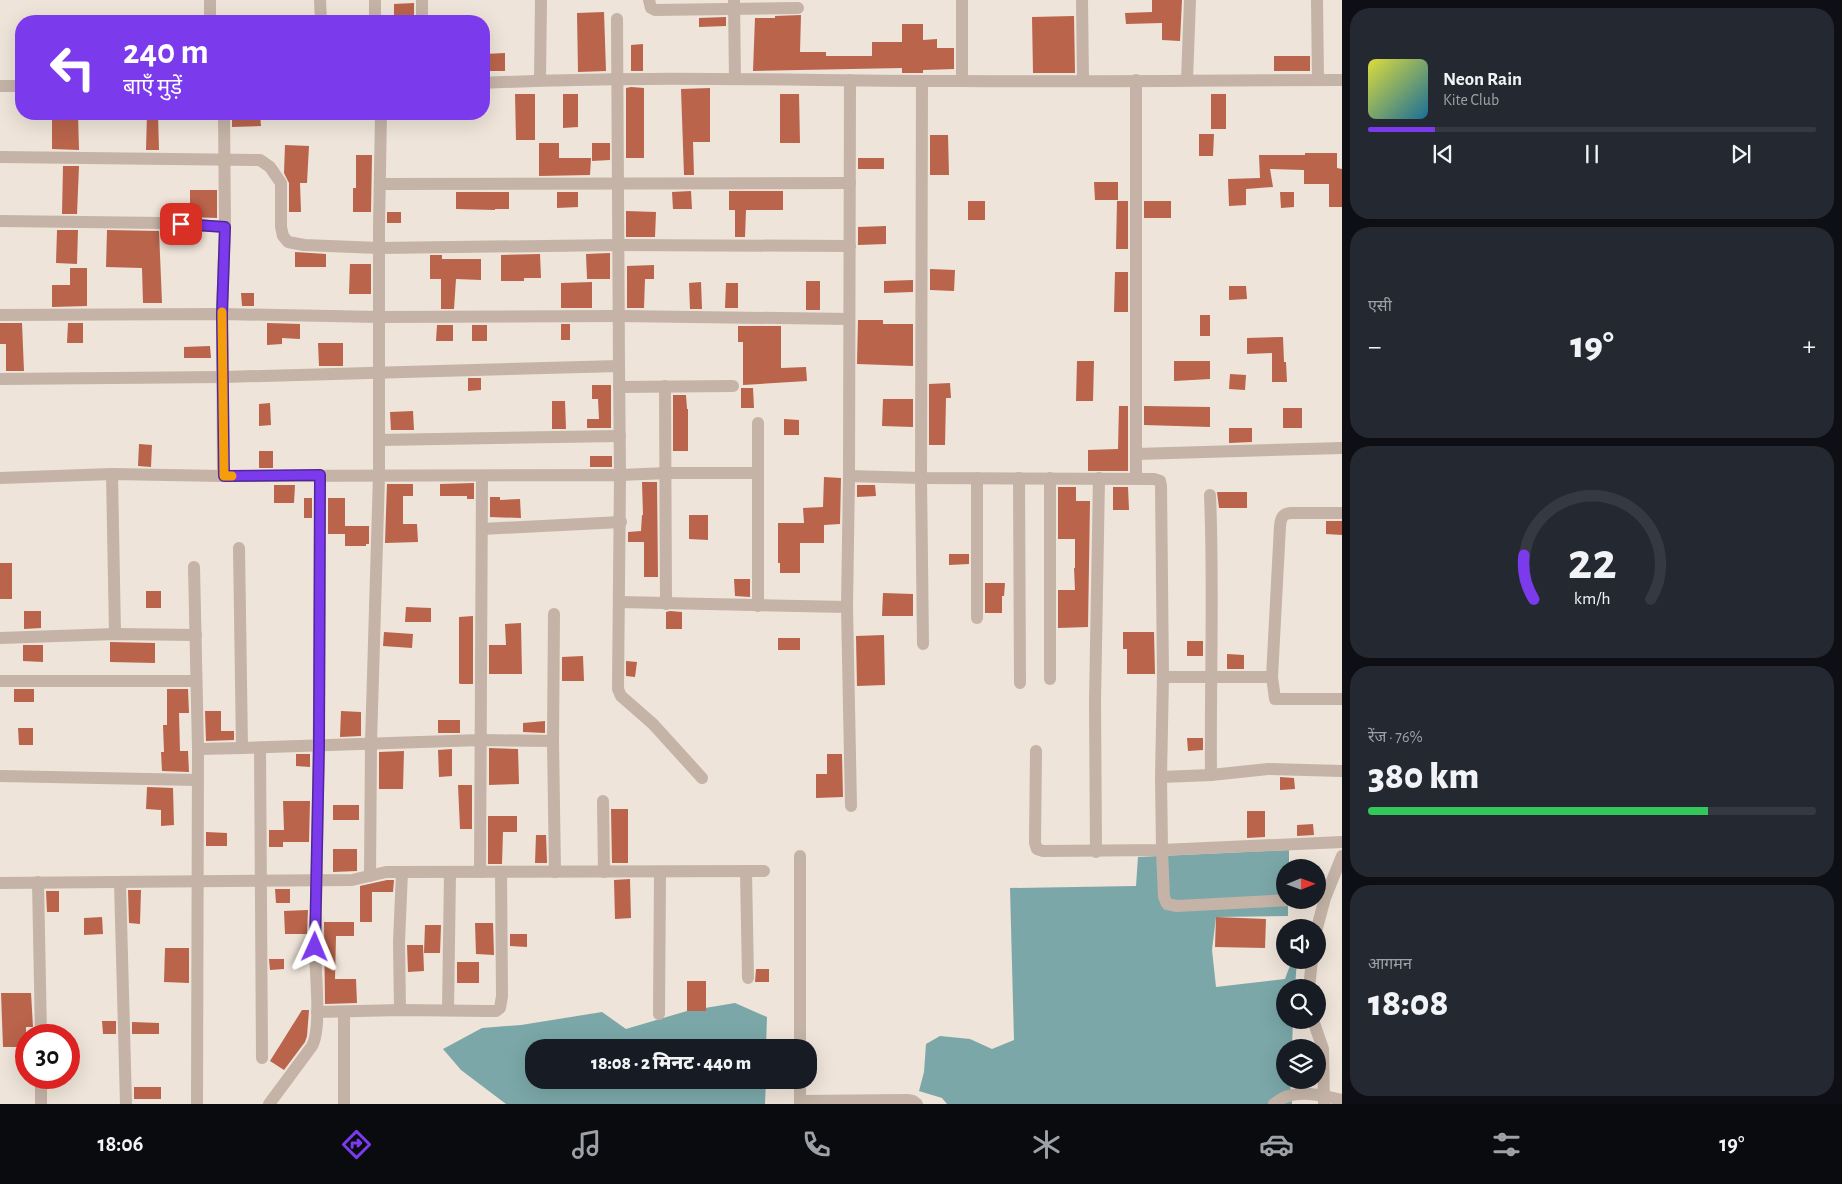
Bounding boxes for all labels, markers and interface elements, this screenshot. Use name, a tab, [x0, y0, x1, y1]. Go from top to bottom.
icon: left	[40, 35, 105, 100]
text: 240 m	[123, 35, 209, 70]
text: Neon Rain	[1443, 70, 1522, 89]
text: बाएँ मुड़ें	[123, 76, 182, 98]
text: Kite Club	[1443, 92, 1499, 108]
icon: previous	[1429, 140, 1457, 168]
icon: pause	[1578, 140, 1606, 168]
icon: next	[1727, 140, 1755, 168]
pin	[160, 203, 202, 245]
icon: arrive	[167, 210, 195, 238]
text: एसी	[1368, 298, 1392, 314]
text: 19°	[1570, 327, 1614, 365]
text: −	[1368, 333, 1381, 361]
text: +	[1803, 333, 1816, 361]
text: 22	[1568, 536, 1616, 588]
text: km/h	[1574, 590, 1610, 608]
text: रेंज · 76%	[1368, 729, 1423, 745]
text: 380 km	[1368, 758, 1479, 796]
north arrow	[1276, 859, 1326, 909]
map controls	[1276, 859, 1326, 1089]
button: sound	[1276, 919, 1326, 969]
position arrow	[288, 920, 340, 972]
text: आगमन	[1368, 956, 1412, 972]
button: search	[1276, 979, 1326, 1029]
text: 18:08	[1368, 985, 1448, 1023]
speed limit sign: 30	[15, 1024, 80, 1089]
button: layers	[1276, 1039, 1326, 1089]
text: 18:08 · 2 मिनट · 440 m	[591, 1054, 751, 1073]
icon: directions	[339, 1127, 374, 1162]
icon: music	[569, 1127, 604, 1162]
icon: phone	[799, 1127, 834, 1162]
icon: climate	[1029, 1127, 1064, 1162]
icon: car	[1259, 1127, 1294, 1162]
icon: filters	[1489, 1127, 1524, 1162]
text: 18:06	[98, 1133, 143, 1155]
text: 19°	[1719, 1133, 1744, 1155]

